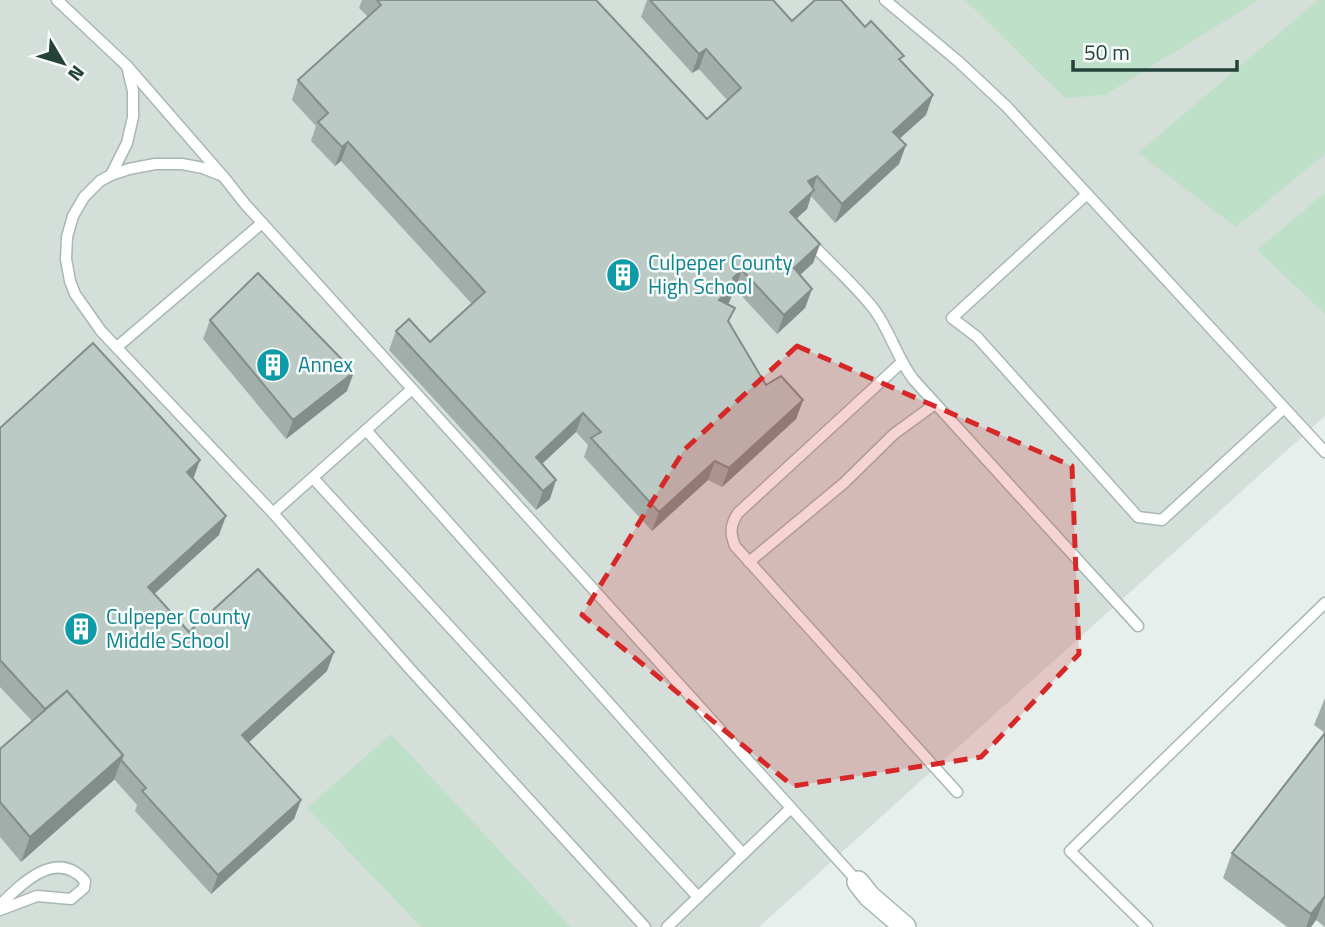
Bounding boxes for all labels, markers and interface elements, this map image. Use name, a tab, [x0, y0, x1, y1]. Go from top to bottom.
north arrow	[28, 28, 98, 98]
scale bar	[1073, 28, 1238, 72]
text: 50 m	[1084, 36, 1130, 68]
text: N	[61, 60, 92, 88]
place label: Culpeper County High School	[648, 246, 793, 302]
building icon: Culpeper County High School	[604, 256, 642, 294]
building icon: Annex	[254, 346, 292, 384]
place label: Annex	[298, 348, 354, 380]
place label: Culpeper County Middle School	[106, 600, 251, 656]
building icon: Culpeper County Middle School	[62, 610, 100, 648]

